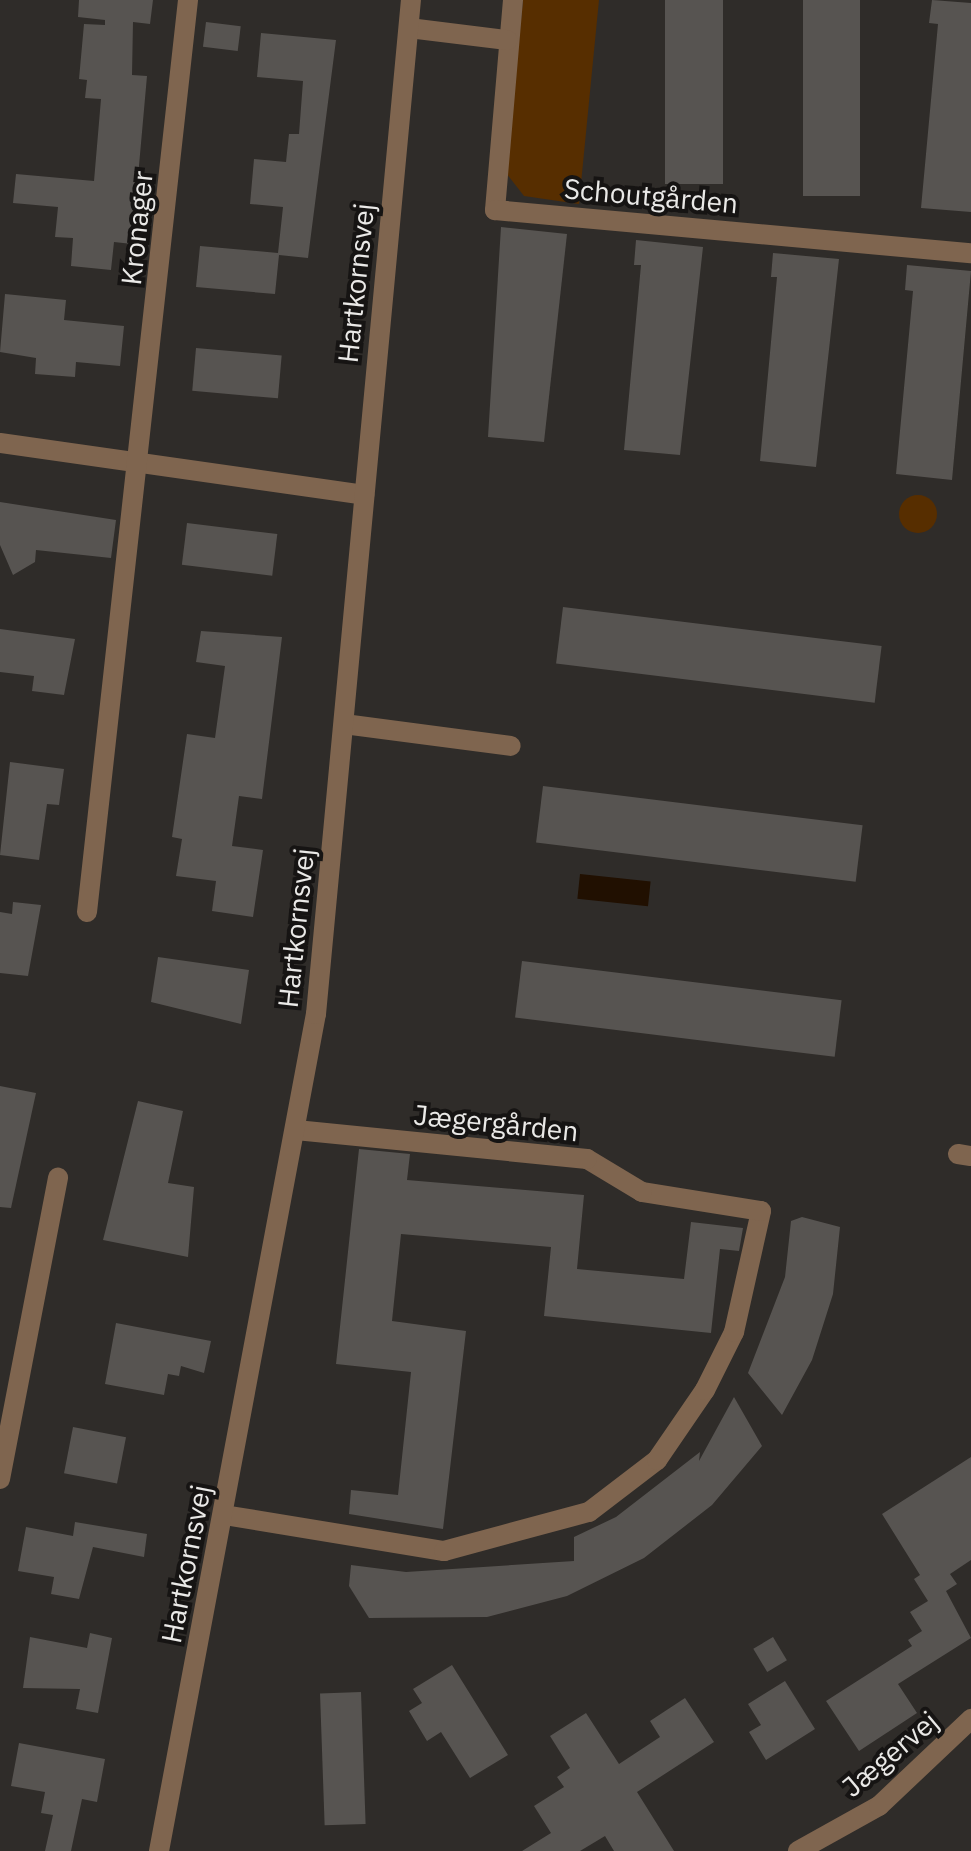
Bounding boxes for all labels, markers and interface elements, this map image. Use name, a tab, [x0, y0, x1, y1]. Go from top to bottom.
street label: Kronager	[114, 169, 160, 287]
street label: Schoutgården	[563, 172, 739, 220]
street label: Hartkornsvej	[331, 202, 381, 364]
street label: Hartkornsvej	[271, 847, 321, 1009]
street label: Jægergården	[412, 1098, 580, 1148]
street label: Hartkornsvej	[154, 1482, 218, 1646]
street label: Jægervej	[835, 1704, 945, 1804]

